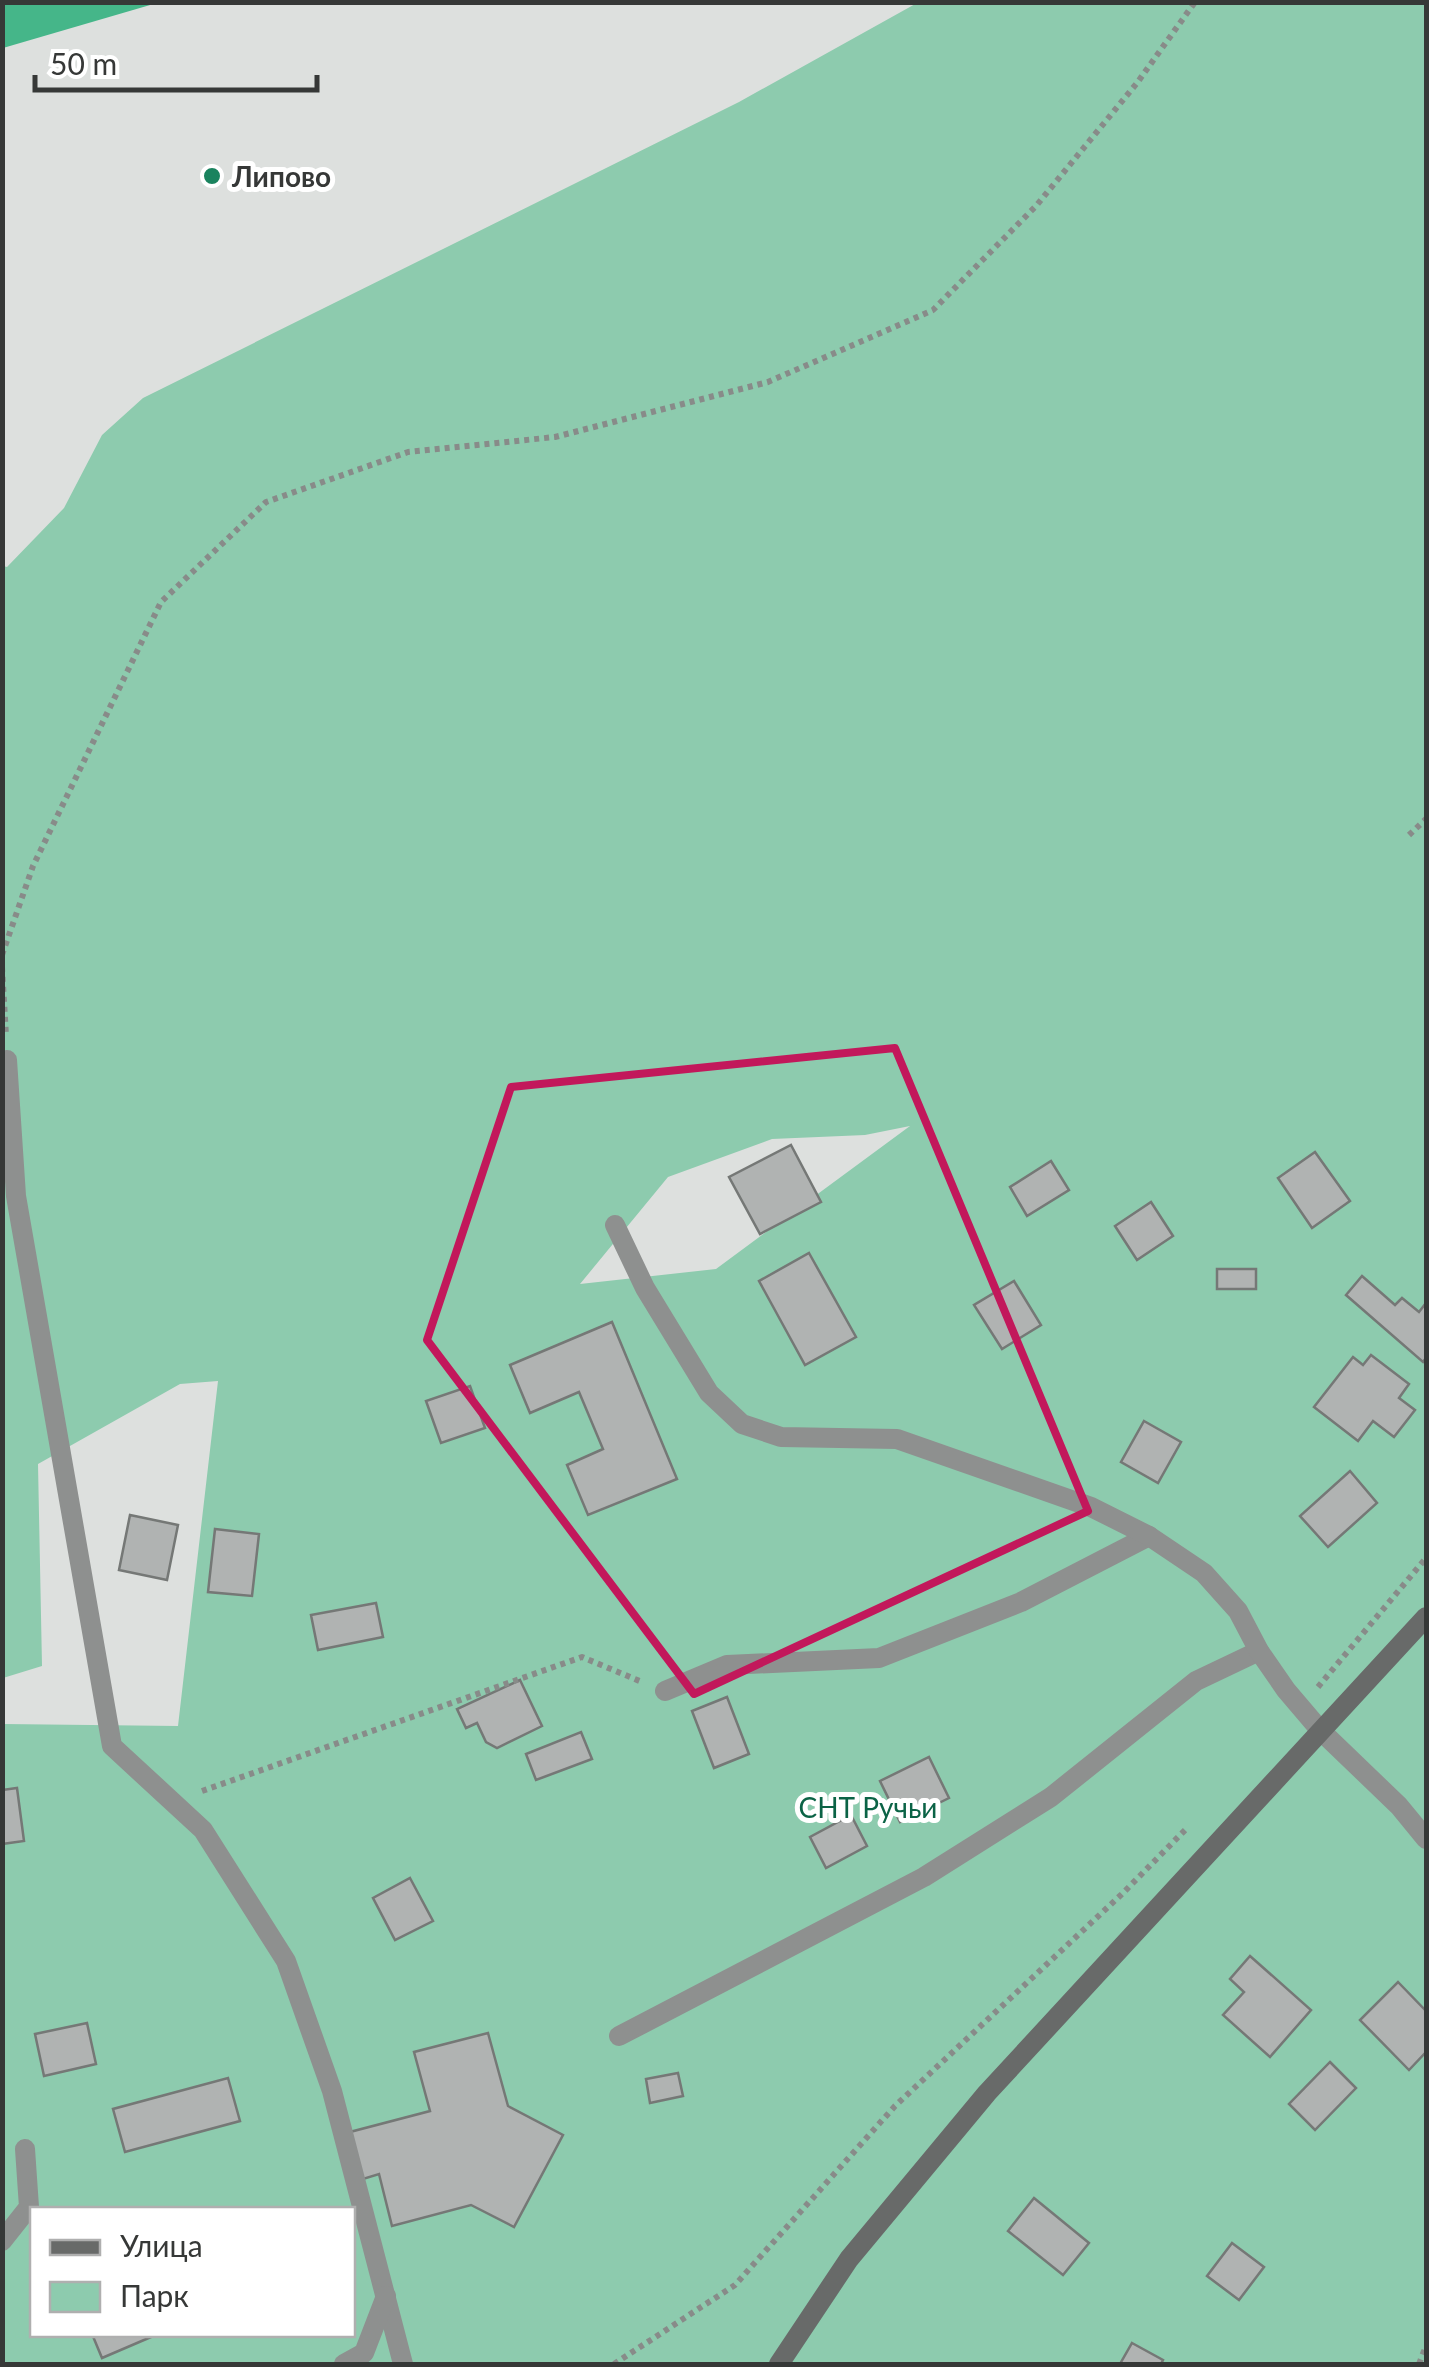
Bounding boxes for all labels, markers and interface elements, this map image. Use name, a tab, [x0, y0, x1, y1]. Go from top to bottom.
scale bar	[35, 30, 318, 92]
text: 50 m	[50, 45, 117, 81]
place label: Липово	[231, 159, 331, 193]
marker: Липово	[201, 165, 223, 187]
park label: СНТ Ручьи	[799, 1790, 937, 1824]
legend	[30, 2207, 355, 2337]
text: Улица	[120, 2227, 203, 2263]
text: Парк	[120, 2277, 189, 2313]

